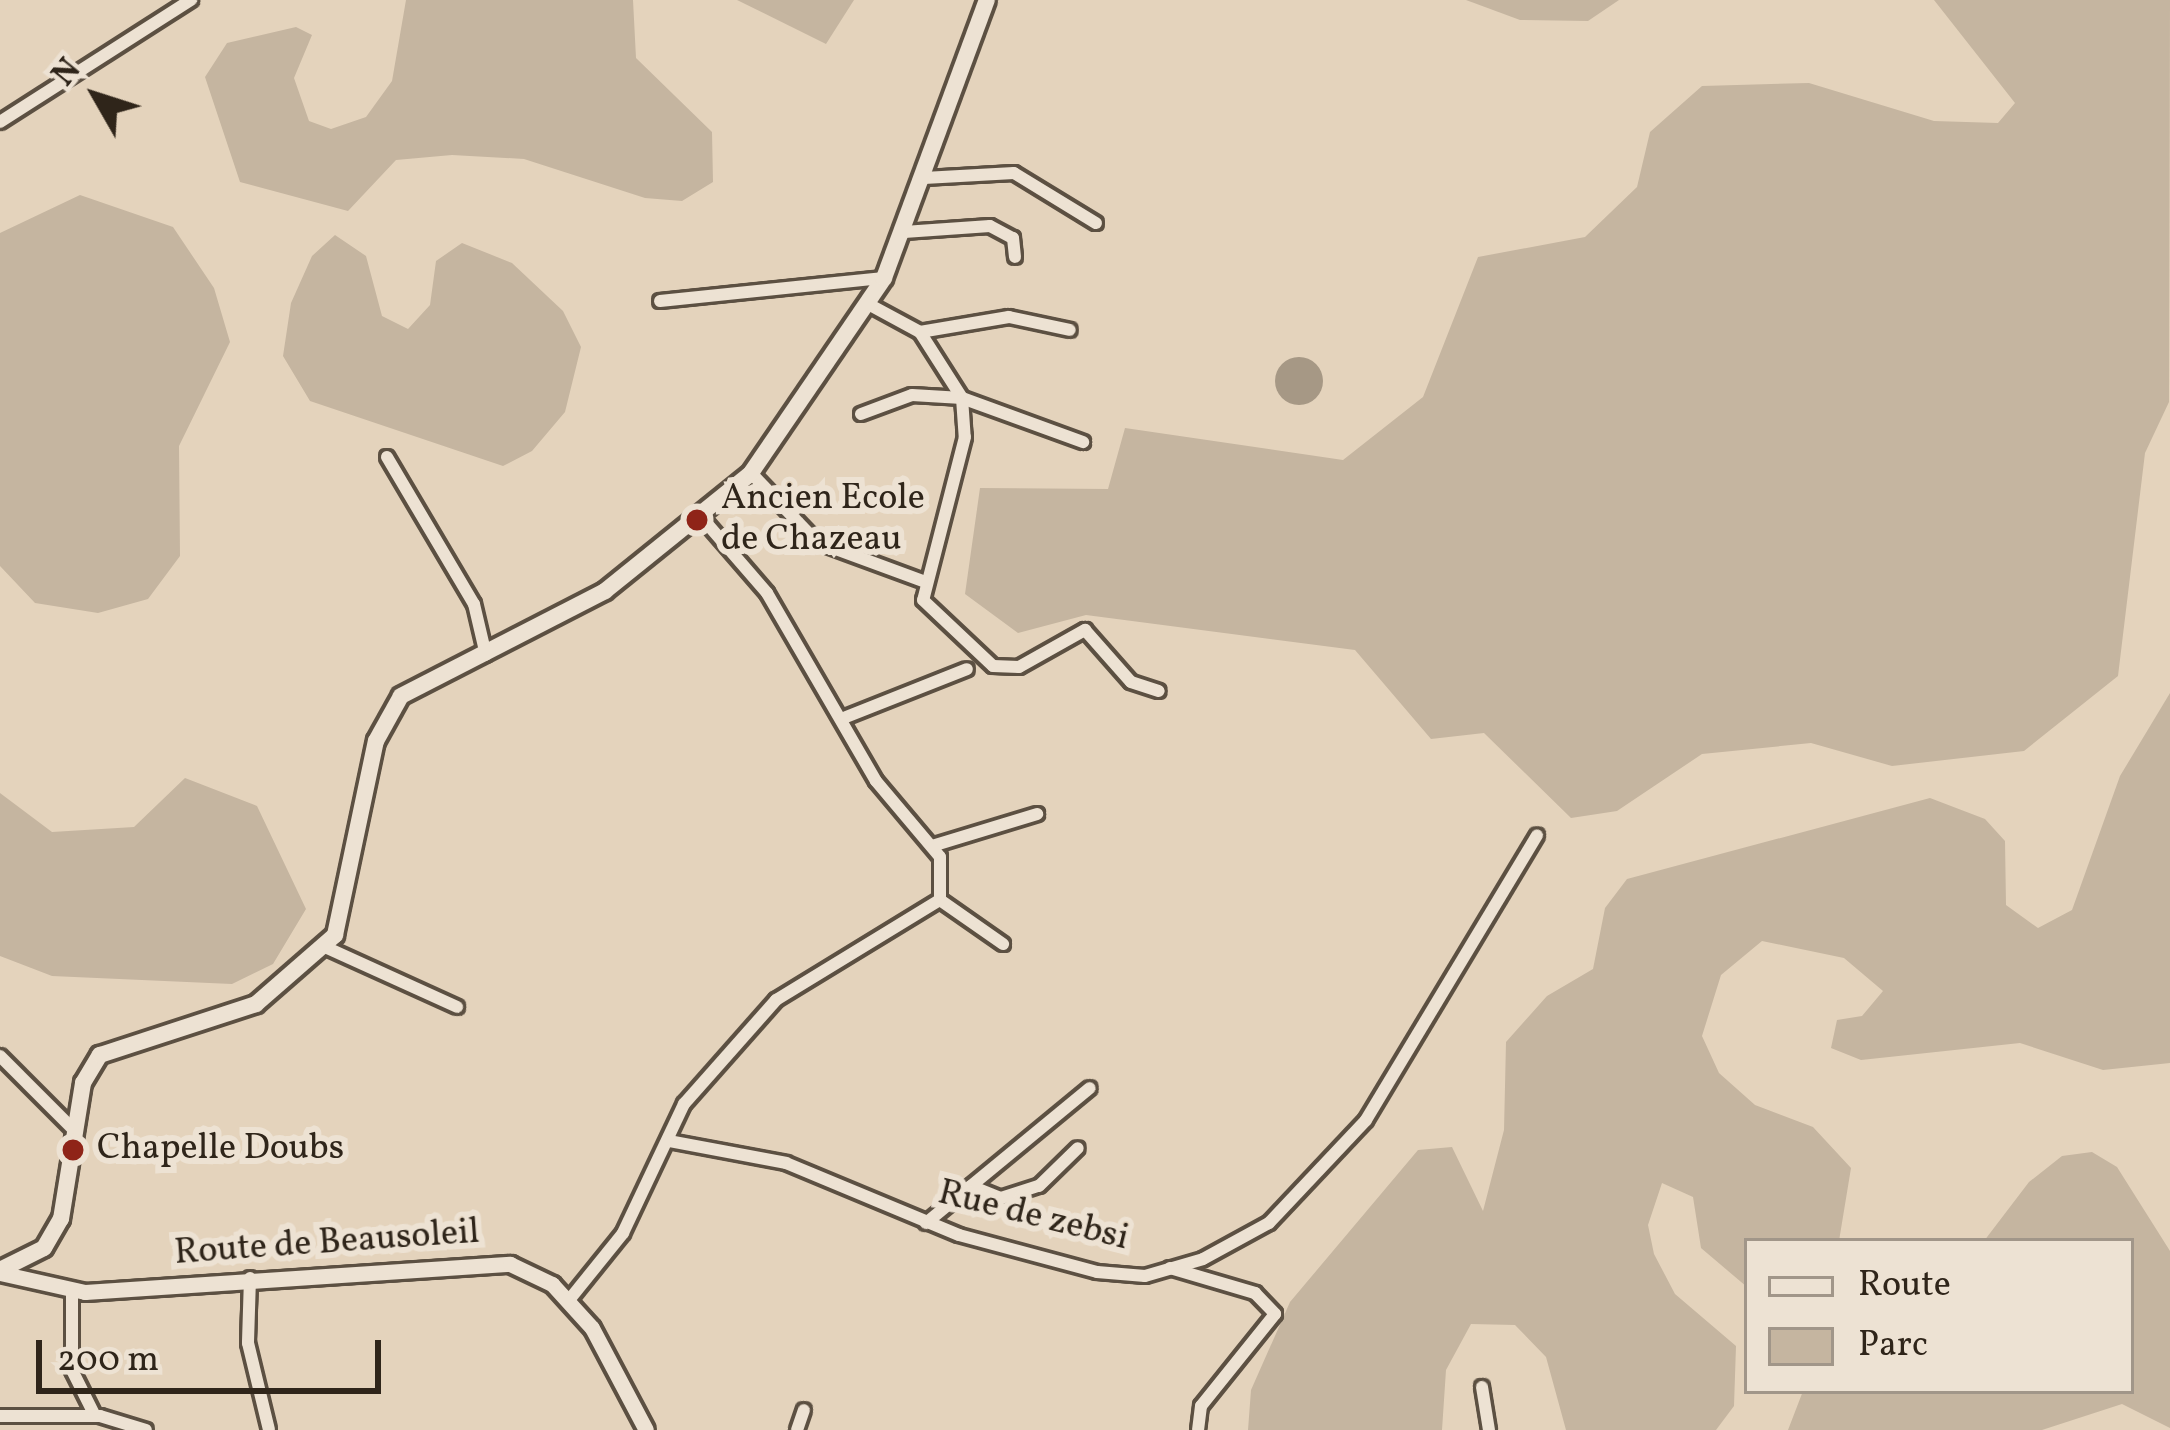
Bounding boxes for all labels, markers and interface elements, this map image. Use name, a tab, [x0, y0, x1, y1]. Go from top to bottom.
north arrow	[36, 36, 156, 156]
text: N	[43, 50, 93, 97]
place label: Ancien Ecole de Chazeau	[721, 477, 925, 562]
marker: Ancien Ecole de Chazeau	[684, 507, 710, 533]
place label: Chapelle Doubs	[97, 1128, 344, 1172]
marker: Chapelle Doubs	[60, 1137, 86, 1163]
street label: Rue de zebsi	[933, 1172, 1133, 1262]
street label: Route de Beausoleil	[173, 1212, 481, 1276]
legend	[1744, 1238, 2134, 1394]
text: Route	[1858, 1261, 1951, 1311]
scale bar	[42, 1316, 387, 1390]
text: Parc	[1858, 1321, 1928, 1371]
text: 200 m	[57, 1336, 159, 1386]

